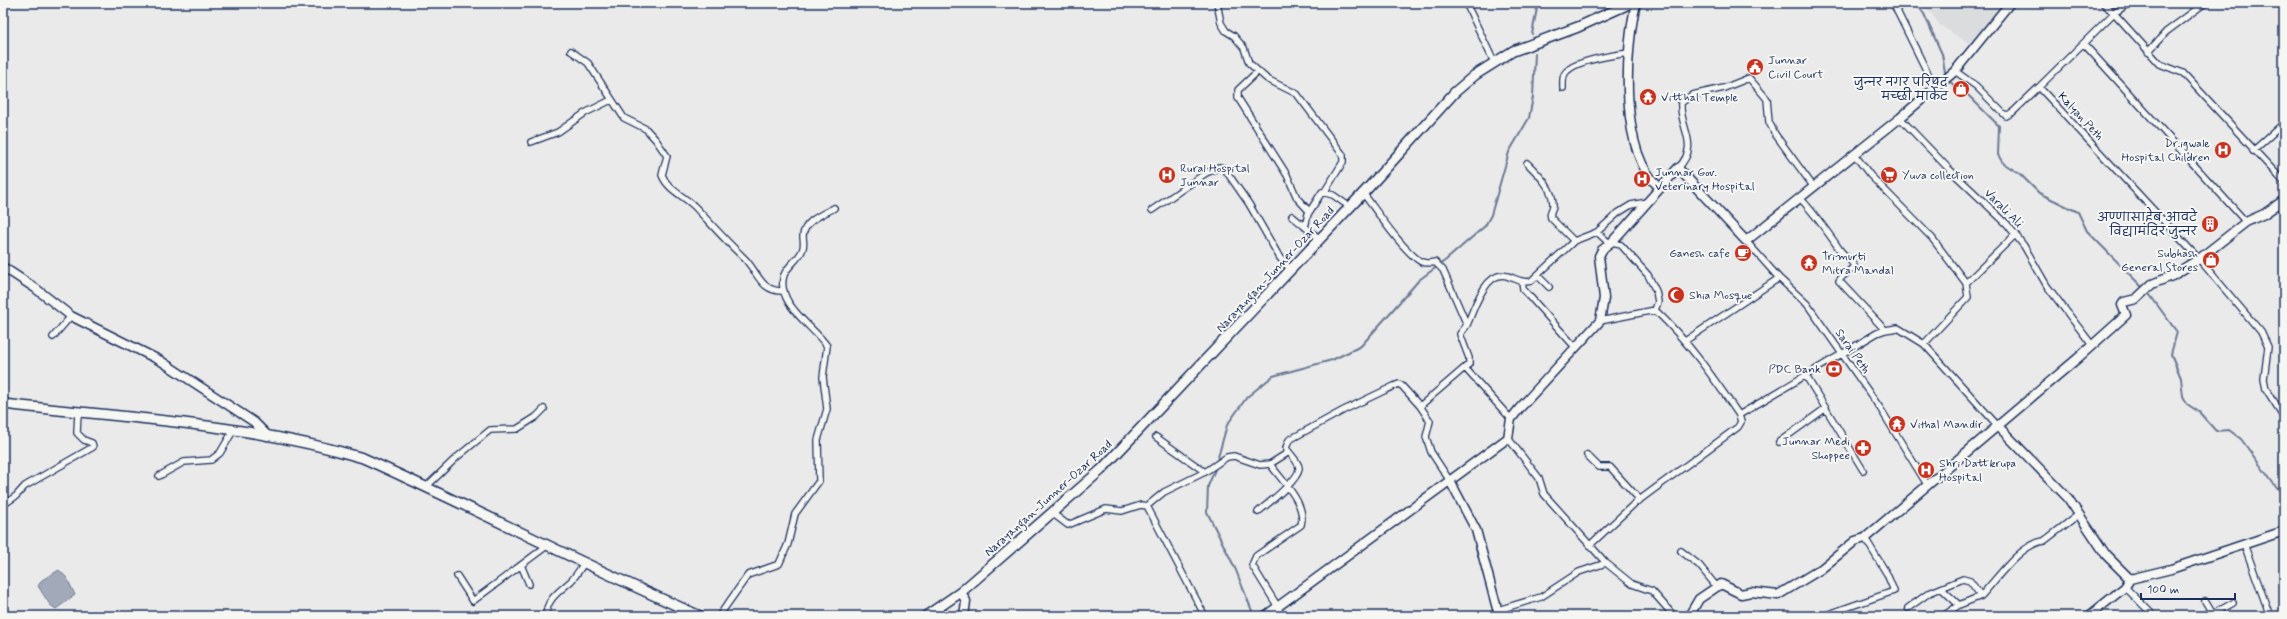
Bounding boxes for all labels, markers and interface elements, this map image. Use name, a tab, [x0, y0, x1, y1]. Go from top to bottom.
place label: Junnar Civil Court	[1768, 53, 1823, 83]
public building icon: Junnar Civil Court	[1745, 57, 1765, 77]
place label: जुन्नर नगर परिषद मच्छी मार्केट	[1853, 73, 1949, 105]
shop icon: जुन्नर नगर परिषद मच्छी मार्केट	[1951, 79, 1971, 99]
temple icon: Vitthal Temple	[1638, 87, 1658, 107]
street label: Kalyan Peth	[2054, 89, 2107, 144]
place label: Vitthal Temple	[1661, 90, 1738, 106]
place label: Dr.igwale Hospital Children	[2122, 136, 2210, 166]
hospital icon: Dr.igwale Hospital Children	[2213, 140, 2233, 160]
place label: Rural Hospital Junnar	[1180, 161, 1250, 191]
hospital icon: Rural Hospital Junnar	[1157, 165, 1177, 185]
place label: Junnar Gov. Veterinary Hospital	[1655, 165, 1755, 195]
supermarket icon: Yuva collection	[1879, 165, 1899, 185]
place label: Yuva collection	[1902, 168, 1974, 184]
hospital icon: Junnar Gov. Veterinary Hospital	[1632, 169, 1652, 189]
street label: Varali Ali	[1980, 186, 2026, 232]
street label: Narayangan-Junner-Ozar Road	[1213, 203, 1339, 337]
place label: अण्णासाहेब आवटे विद्यामंदिर जुन्नर	[2097, 206, 2199, 240]
building icon: अण्णासाहेब आवटे विद्यामंदिर जुन्नर	[2200, 214, 2220, 234]
cafe icon: Ganesh cafe	[1733, 243, 1753, 263]
place label: Ganesh cafe	[1669, 246, 1730, 262]
place label: Subhash General Stores	[2121, 246, 2198, 276]
place label: Trimurti Mitra Mandal	[1822, 249, 1894, 279]
shop icon: Subhash General Stores	[2201, 250, 2221, 270]
temple icon: Trimurti Mitra Mandal	[1799, 253, 1819, 273]
mosque icon: Shia Mosque	[1666, 285, 1686, 305]
place label: Shia Mosque	[1689, 288, 1752, 304]
street label: Sarai Peth	[1831, 326, 1873, 377]
bank icon: PDC Bank	[1824, 359, 1844, 379]
place label: PDC Bank	[1769, 362, 1821, 378]
temple icon: Vithal Mandir	[1887, 414, 1907, 434]
place label: Vithal Mandir	[1910, 417, 1983, 433]
place label: Junnar Medi Shoppee	[1782, 434, 1850, 464]
street label: Narayangan-Junner-Ozar Road	[981, 437, 1117, 561]
pharmacy icon: Junnar Medi Shoppee	[1853, 438, 1873, 458]
place label: Shri Dattkrupa Hospital	[1939, 456, 2016, 486]
hospital icon: Shri Dattkrupa Hospital	[1916, 460, 1936, 480]
scale bar	[2141, 575, 2235, 601]
text: 100 m	[2147, 582, 2179, 598]

